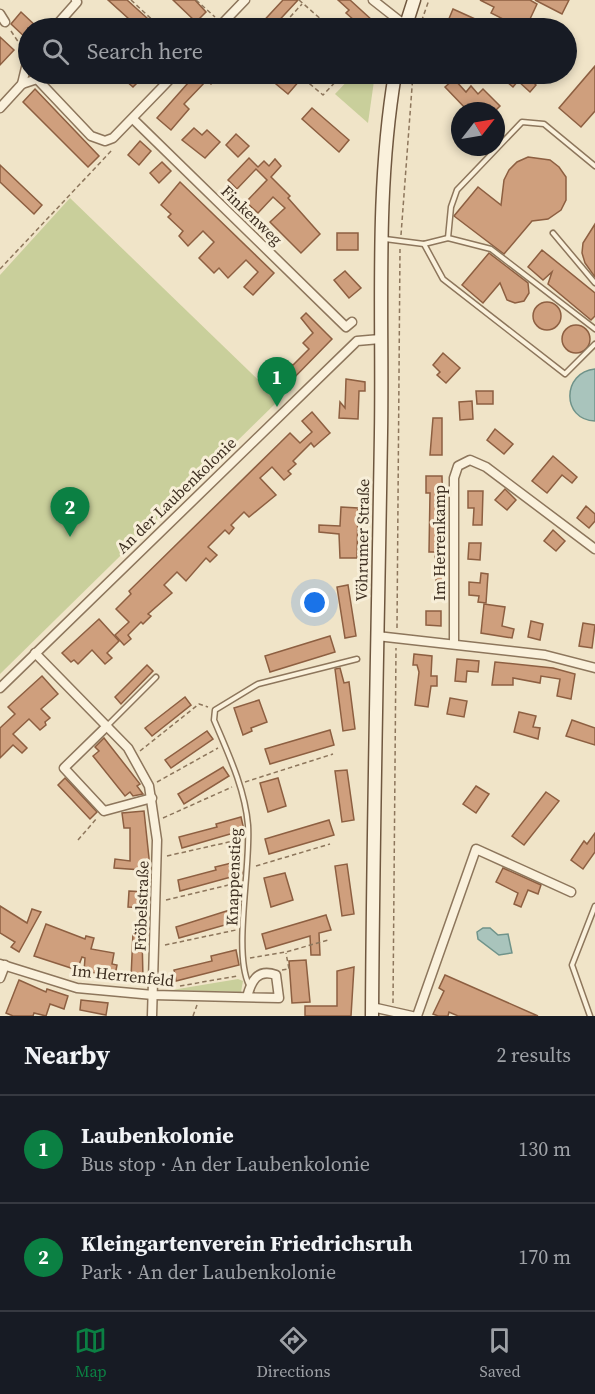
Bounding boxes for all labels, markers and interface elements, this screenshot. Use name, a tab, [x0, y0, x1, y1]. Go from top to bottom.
search box	[18, 18, 577, 84]
icon: search	[39, 35, 72, 68]
text: Search here	[87, 36, 203, 66]
north arrow	[451, 102, 505, 156]
street label: Finkenweg	[216, 180, 288, 250]
pin: 1	[258, 358, 296, 407]
street label: An der Laubenkolonie	[111, 432, 241, 558]
street label: Vöhrumer Straße	[350, 478, 374, 602]
street label: Im Herrenkamp	[428, 485, 450, 601]
pin: 2	[50, 488, 90, 537]
your location	[300, 588, 329, 617]
street label: Knappenstieg	[220, 828, 246, 926]
street label: Fröbelstraße	[128, 860, 154, 952]
street label: Im Herrenfeld	[71, 959, 175, 991]
text: Nearby	[24, 1037, 110, 1073]
text: 2 results	[496, 1041, 571, 1069]
text: Laubenkolonie	[81, 1120, 234, 1150]
text: 1	[38, 1135, 49, 1163]
text: 130 m	[518, 1135, 571, 1163]
text: Bus stop · An der Laubenkolonie	[81, 1150, 370, 1178]
text: Kleingartenverein Friedrichsruh	[81, 1228, 413, 1258]
text: 2	[38, 1243, 49, 1271]
text: 170 m	[518, 1243, 571, 1271]
text: Park · An der Laubenkolonie	[81, 1258, 336, 1286]
tab: Map	[74, 1324, 107, 1382]
tab: Directions	[256, 1324, 331, 1382]
tab: Saved	[479, 1324, 521, 1382]

